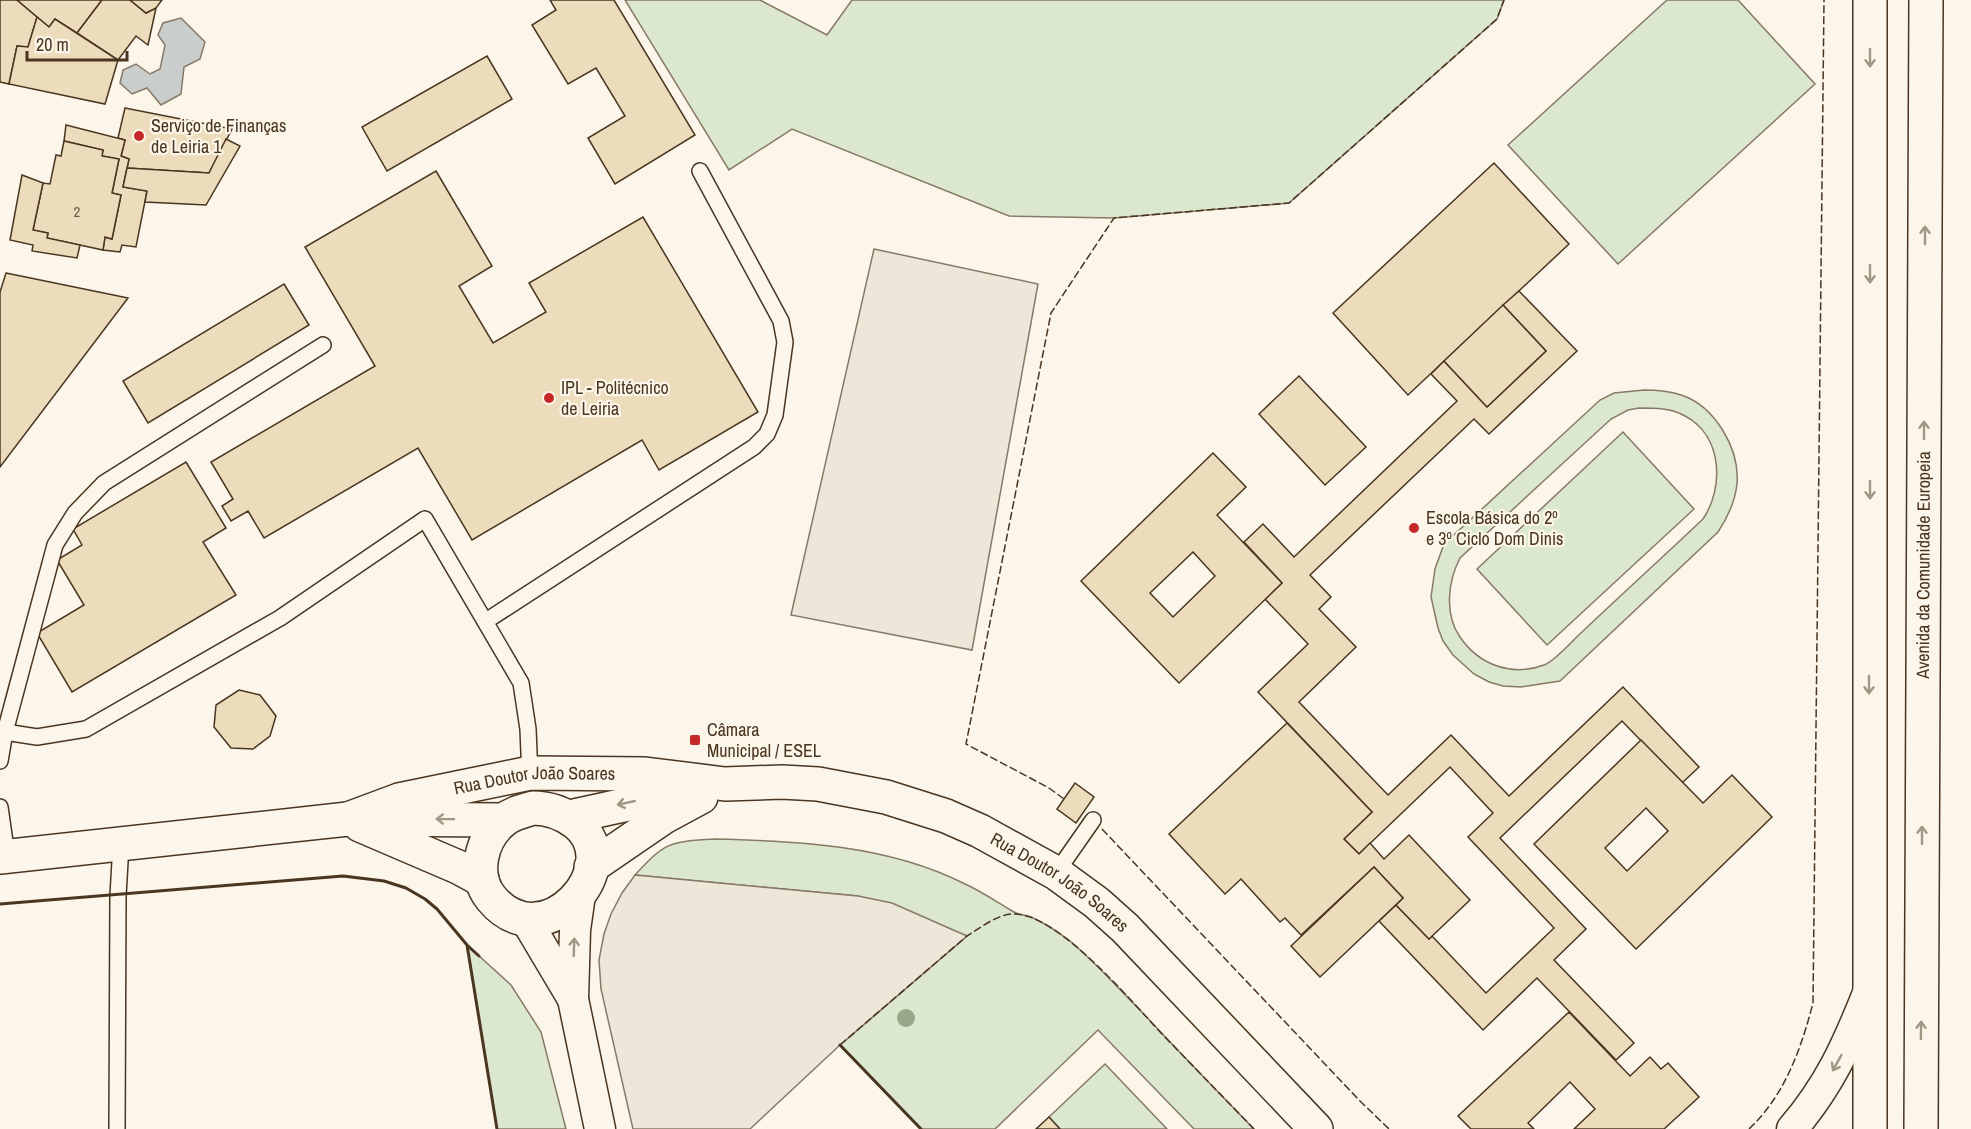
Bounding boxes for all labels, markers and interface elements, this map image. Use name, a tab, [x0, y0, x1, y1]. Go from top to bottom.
scale bar	[27, 24, 128, 62]
text: 20 m	[36, 32, 69, 57]
one-way arrow	[1864, 48, 1876, 68]
place label: Serviço de Finanças de Leiria 1	[151, 113, 286, 159]
marker: Serviço de Finanças de Leiria 1	[132, 129, 146, 143]
house number: 2	[74, 201, 81, 222]
one-way arrow	[1919, 226, 1931, 246]
one-way arrow	[1864, 264, 1876, 284]
place label: IPL - Politécnico de Leiria	[561, 375, 669, 421]
marker: IPL - Politécnico de Leiria	[542, 391, 556, 405]
one-way arrow	[1918, 421, 1930, 441]
street label: Avenida da Comunidade Europeia	[1910, 451, 1936, 680]
one-way arrow	[1864, 480, 1876, 500]
place label: Escola Básica do 2º e 3º Ciclo Dom Dinis	[1426, 505, 1563, 551]
marker: Escola Básica do 2º e 3º Ciclo Dom Dinis	[1407, 521, 1421, 535]
one-way arrow	[1863, 675, 1875, 695]
place label: Câmara Municipal / ESEL	[707, 717, 821, 763]
marker: Câmara Municipal / ESEL	[688, 733, 702, 747]
street label: Rua Doutor João Soares	[451, 760, 615, 800]
one-way arrow	[617, 798, 636, 810]
one-way arrow	[435, 814, 455, 825]
street label: Rua Doutor João Soares	[986, 826, 1134, 938]
one-way arrow	[1916, 826, 1928, 846]
one-way arrow	[568, 937, 580, 957]
one-way arrow	[1915, 1021, 1927, 1041]
one-way arrow	[1831, 1054, 1843, 1071]

